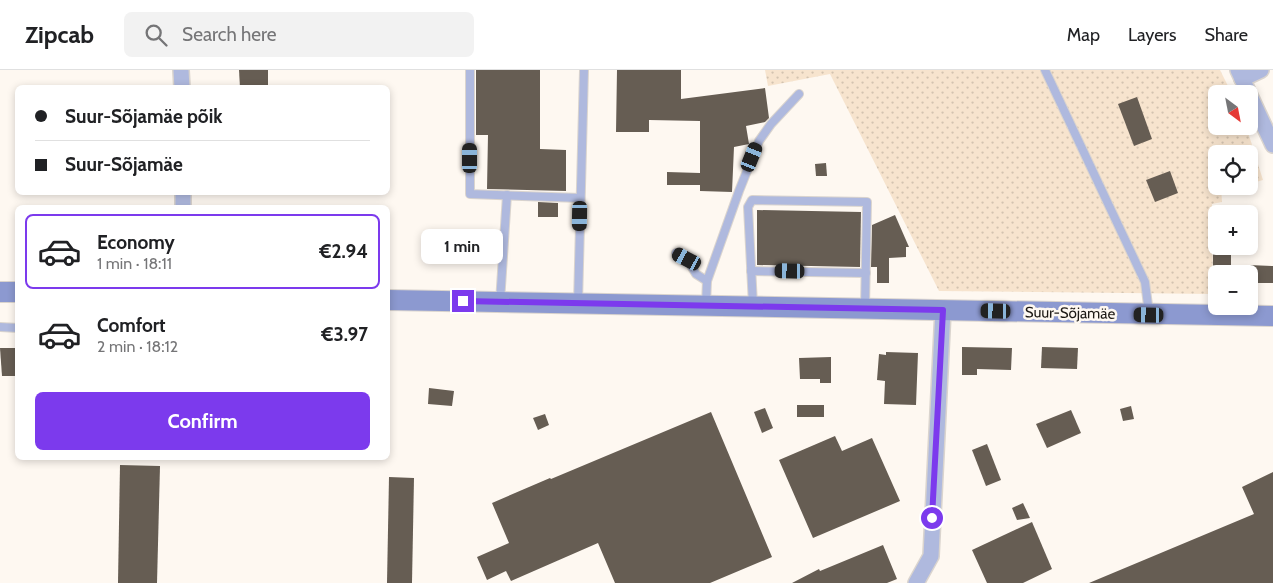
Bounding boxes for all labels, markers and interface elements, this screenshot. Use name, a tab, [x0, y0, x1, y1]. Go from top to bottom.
search box	[124, 12, 474, 57]
text: Zipcab	[25, 20, 94, 49]
icon: search	[142, 21, 170, 49]
text: Search here	[182, 23, 276, 46]
text: Map	[1067, 24, 1100, 46]
text: Layers	[1128, 24, 1177, 46]
text: Share	[1205, 24, 1248, 46]
north arrow	[1208, 85, 1258, 135]
map controls	[1208, 85, 1258, 315]
text: Suur-Sõjamäe põik	[65, 105, 222, 128]
car	[739, 140, 764, 174]
car	[462, 143, 477, 173]
button: locate	[1208, 145, 1258, 195]
text: Suur-Sõjamäe	[65, 153, 183, 176]
car	[572, 201, 587, 231]
button: +	[1208, 205, 1258, 255]
callout: 1 min	[422, 228, 504, 264]
icon: car	[37, 229, 82, 274]
text: Economy	[97, 231, 175, 254]
text: 1 min	[444, 237, 480, 256]
text: €2.94	[319, 240, 368, 263]
car	[670, 245, 703, 273]
text: 1 min · 18:11	[97, 254, 172, 273]
car	[774, 263, 805, 279]
button: −	[1208, 265, 1258, 315]
route end	[452, 290, 474, 312]
car	[980, 303, 1011, 319]
street label: Suur-Sõjamäe	[1025, 303, 1116, 323]
car	[1133, 307, 1164, 323]
icon: car	[37, 312, 82, 357]
text: Comfort	[97, 314, 166, 337]
text: €3.97	[321, 323, 368, 346]
text: 2 min · 18:12	[97, 337, 178, 356]
button: Confirm	[35, 392, 370, 450]
route start	[921, 507, 943, 529]

